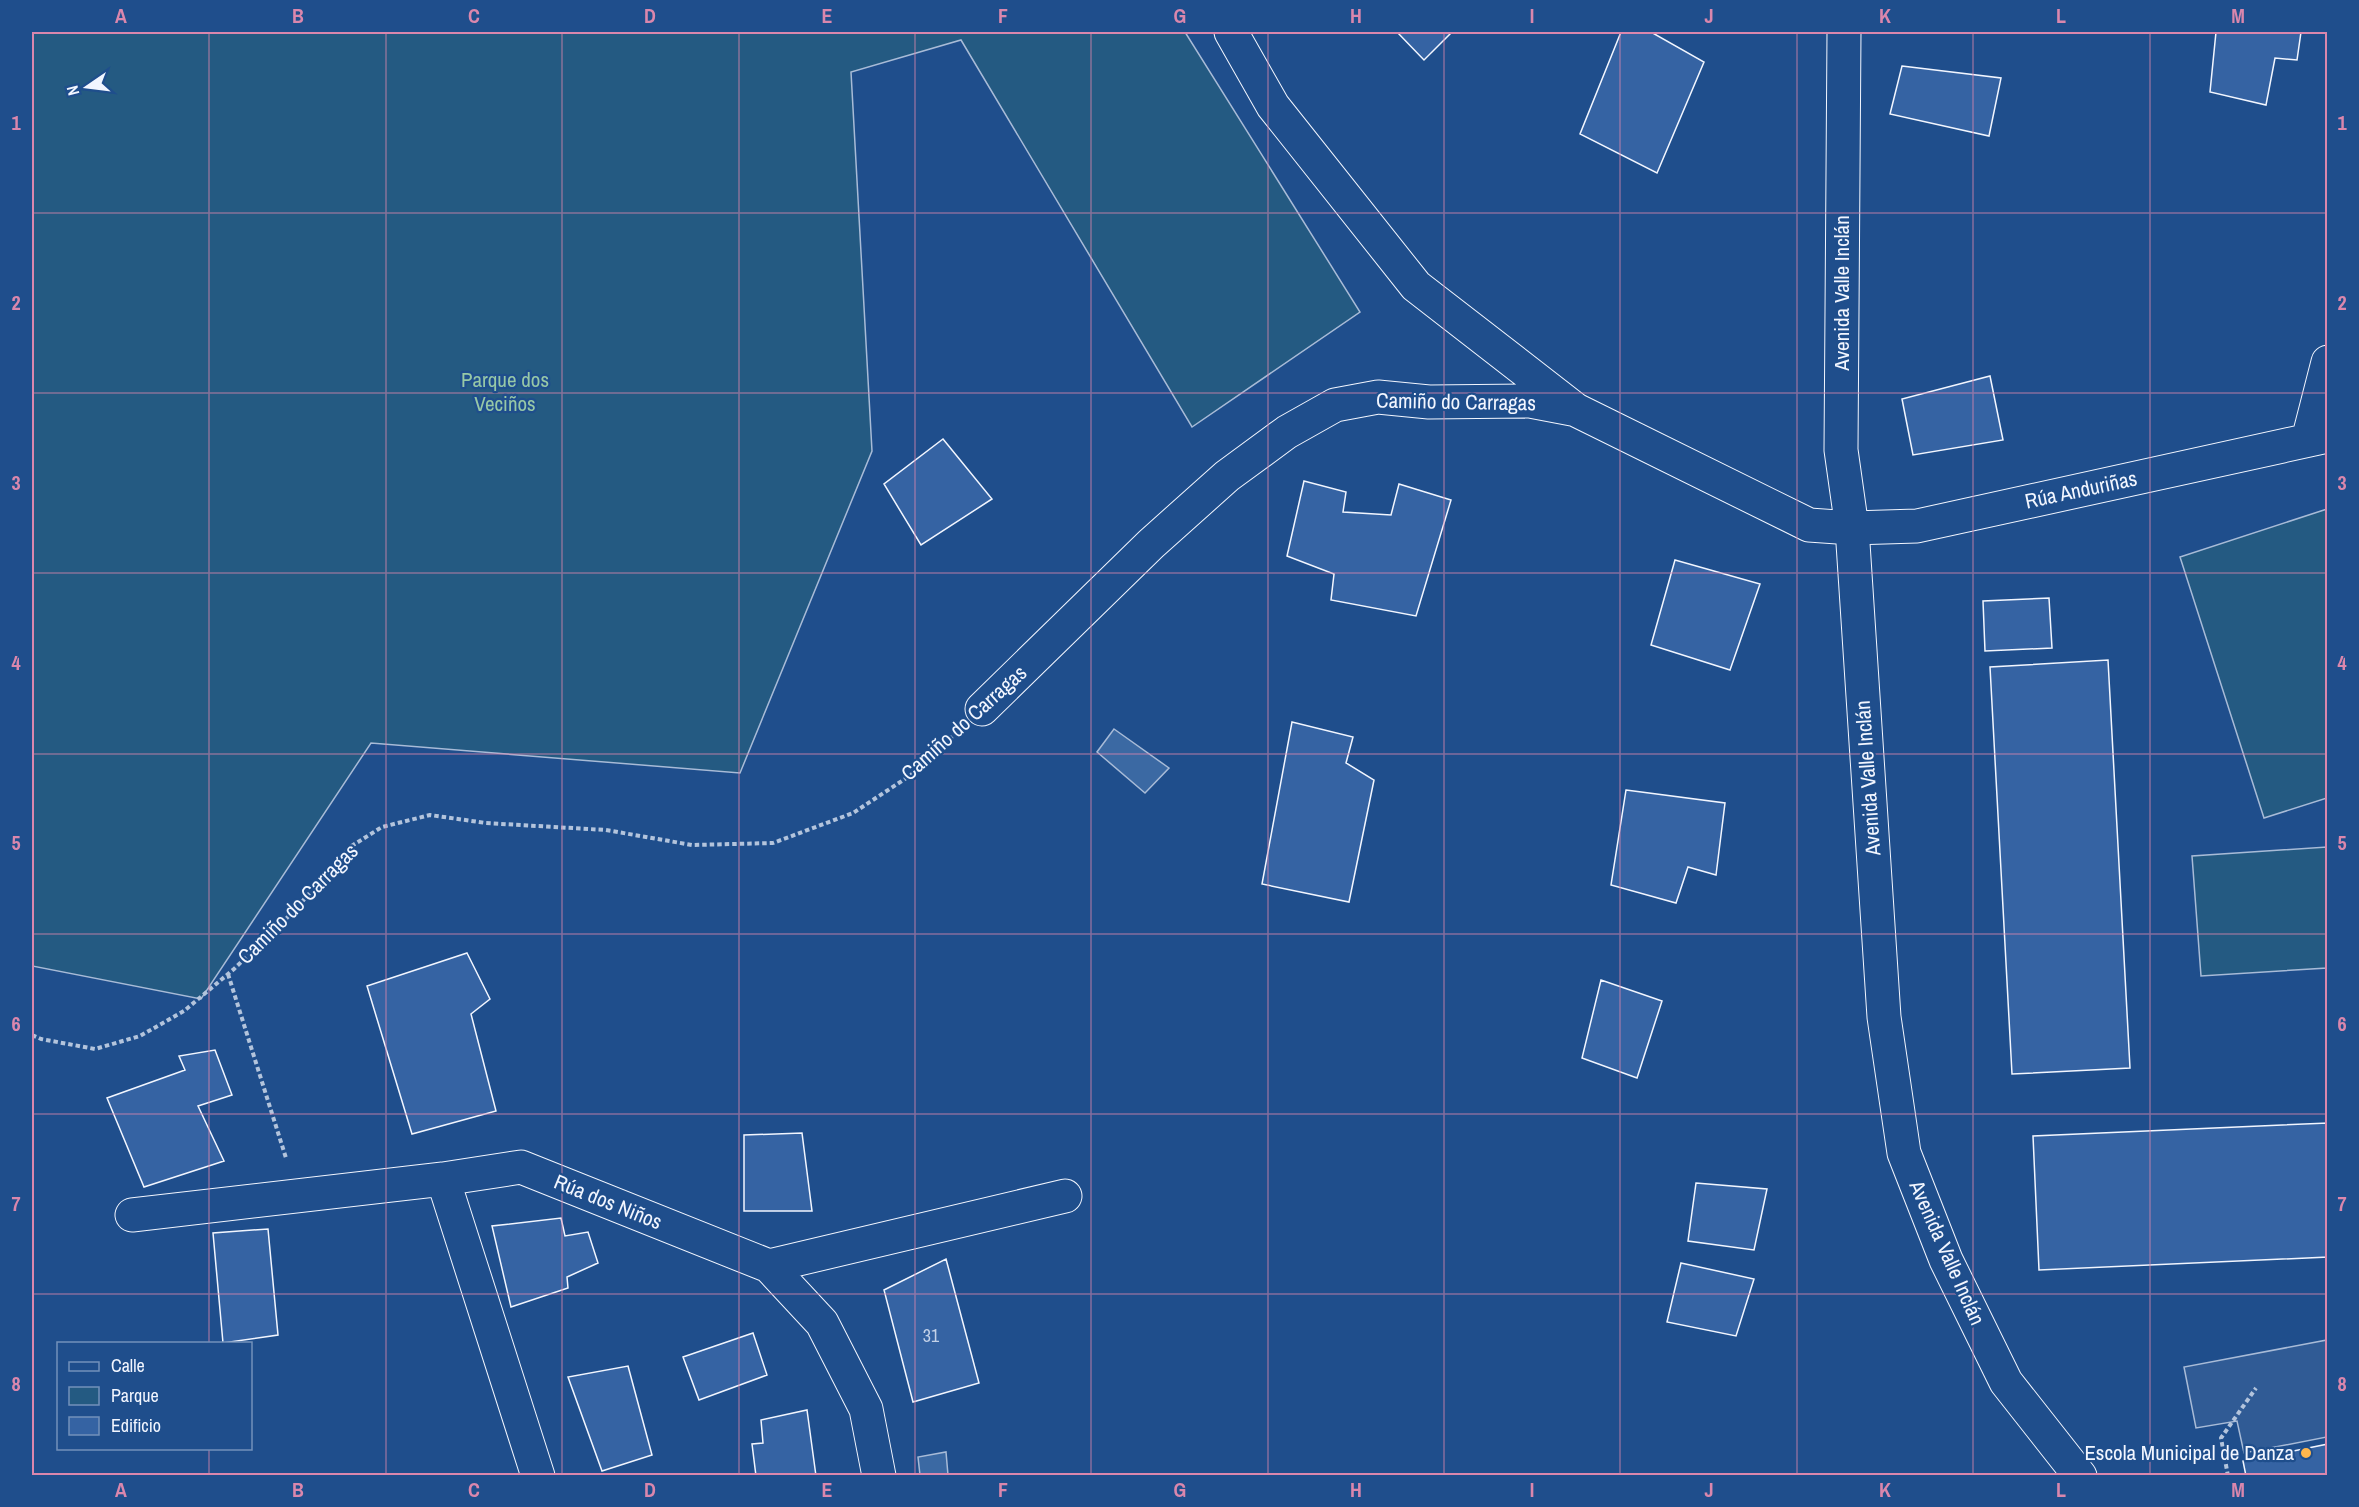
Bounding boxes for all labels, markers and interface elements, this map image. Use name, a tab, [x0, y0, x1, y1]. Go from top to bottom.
text: A	[115, 2, 127, 29]
text: B	[292, 2, 304, 29]
text: C	[468, 2, 480, 29]
text: D	[644, 2, 656, 29]
text: E	[822, 2, 833, 29]
text: F	[998, 2, 1008, 29]
text: G	[1174, 2, 1186, 29]
text: H	[1350, 2, 1362, 29]
text: I	[1530, 2, 1534, 29]
text: J	[1704, 2, 1714, 29]
text: K	[1879, 2, 1891, 29]
text: L	[2056, 2, 2066, 29]
text: M	[2231, 2, 2245, 29]
north arrow	[57, 57, 117, 117]
text: N	[61, 83, 84, 98]
text: 1	[11, 109, 21, 136]
text: 1	[2337, 109, 2347, 136]
street label: Avenida Valle Inclán	[1827, 215, 1856, 372]
text: 2	[11, 289, 21, 316]
text: 2	[2337, 289, 2347, 316]
park label: Parque dos Veciños	[461, 365, 549, 418]
street label: Camiño do Carragas	[1376, 386, 1536, 417]
street label: Rúa Anduriñas	[2022, 463, 2140, 516]
text: 3	[11, 469, 21, 496]
text: 3	[2337, 469, 2347, 496]
text: 4	[11, 649, 21, 676]
text: 4	[2337, 649, 2347, 676]
street label: Camiño do Carragas	[895, 658, 1033, 787]
street label: Avenida Valle Inclán	[1848, 699, 1887, 858]
text: 5	[11, 829, 21, 856]
text: 5	[2337, 829, 2347, 856]
street label: Camiño do Carragas	[231, 837, 364, 970]
text: 6	[11, 1010, 21, 1037]
text: 6	[2337, 1010, 2347, 1037]
street label: Rúa dos Niños	[550, 1167, 666, 1236]
street label: Avenida Valle Inclán	[1902, 1175, 1992, 1330]
text: 7	[11, 1190, 21, 1217]
text: 7	[2337, 1190, 2347, 1217]
house number: 31	[923, 1323, 940, 1348]
legend	[57, 1342, 252, 1450]
text: Calle	[111, 1353, 145, 1378]
text: 8	[11, 1370, 21, 1397]
text: 8	[2337, 1370, 2347, 1397]
text: Parque	[111, 1383, 159, 1408]
text: Edificio	[111, 1413, 161, 1438]
place label: Escola Municipal de Danza	[2084, 1438, 2294, 1467]
marker: Escola Municipal de Danza	[2299, 1446, 2313, 1460]
text: A	[115, 1476, 127, 1503]
text: B	[292, 1476, 304, 1503]
text: C	[468, 1476, 480, 1503]
text: D	[644, 1476, 656, 1503]
text: E	[822, 1476, 833, 1503]
text: F	[998, 1476, 1008, 1503]
text: G	[1174, 1476, 1186, 1503]
text: H	[1350, 1476, 1362, 1503]
text: I	[1530, 1476, 1534, 1503]
text: J	[1704, 1476, 1714, 1503]
text: K	[1879, 1476, 1891, 1503]
text: L	[2056, 1476, 2066, 1503]
text: M	[2231, 1476, 2245, 1503]

